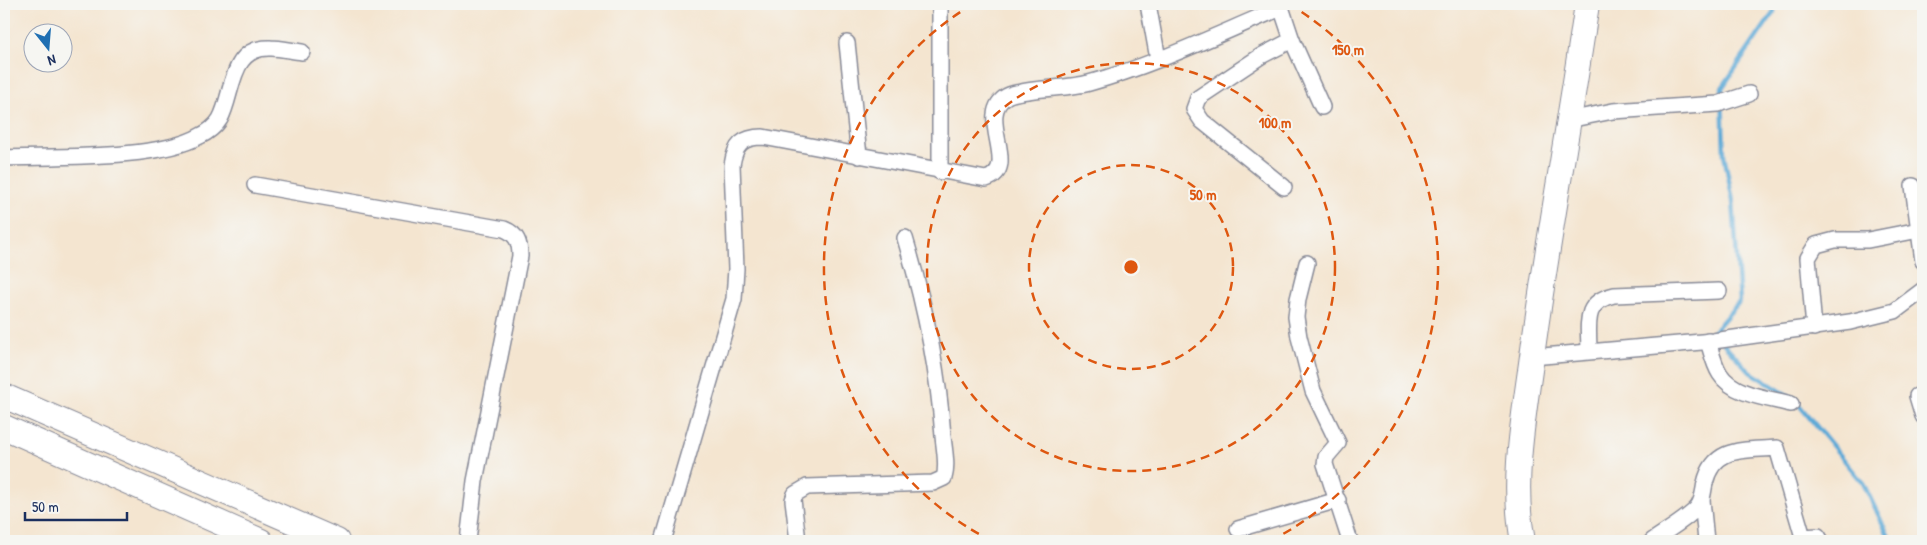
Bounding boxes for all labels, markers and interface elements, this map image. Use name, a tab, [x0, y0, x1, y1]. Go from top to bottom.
north arrow	[22, 22, 72, 72]
text: 150 m	[1332, 39, 1364, 60]
text: N	[45, 51, 58, 71]
text: 100 m	[1259, 112, 1291, 133]
text: 50 m	[1190, 184, 1216, 205]
centre of rings	[1122, 258, 1140, 276]
scale bar	[25, 490, 128, 522]
text: 50 m	[32, 496, 59, 517]

